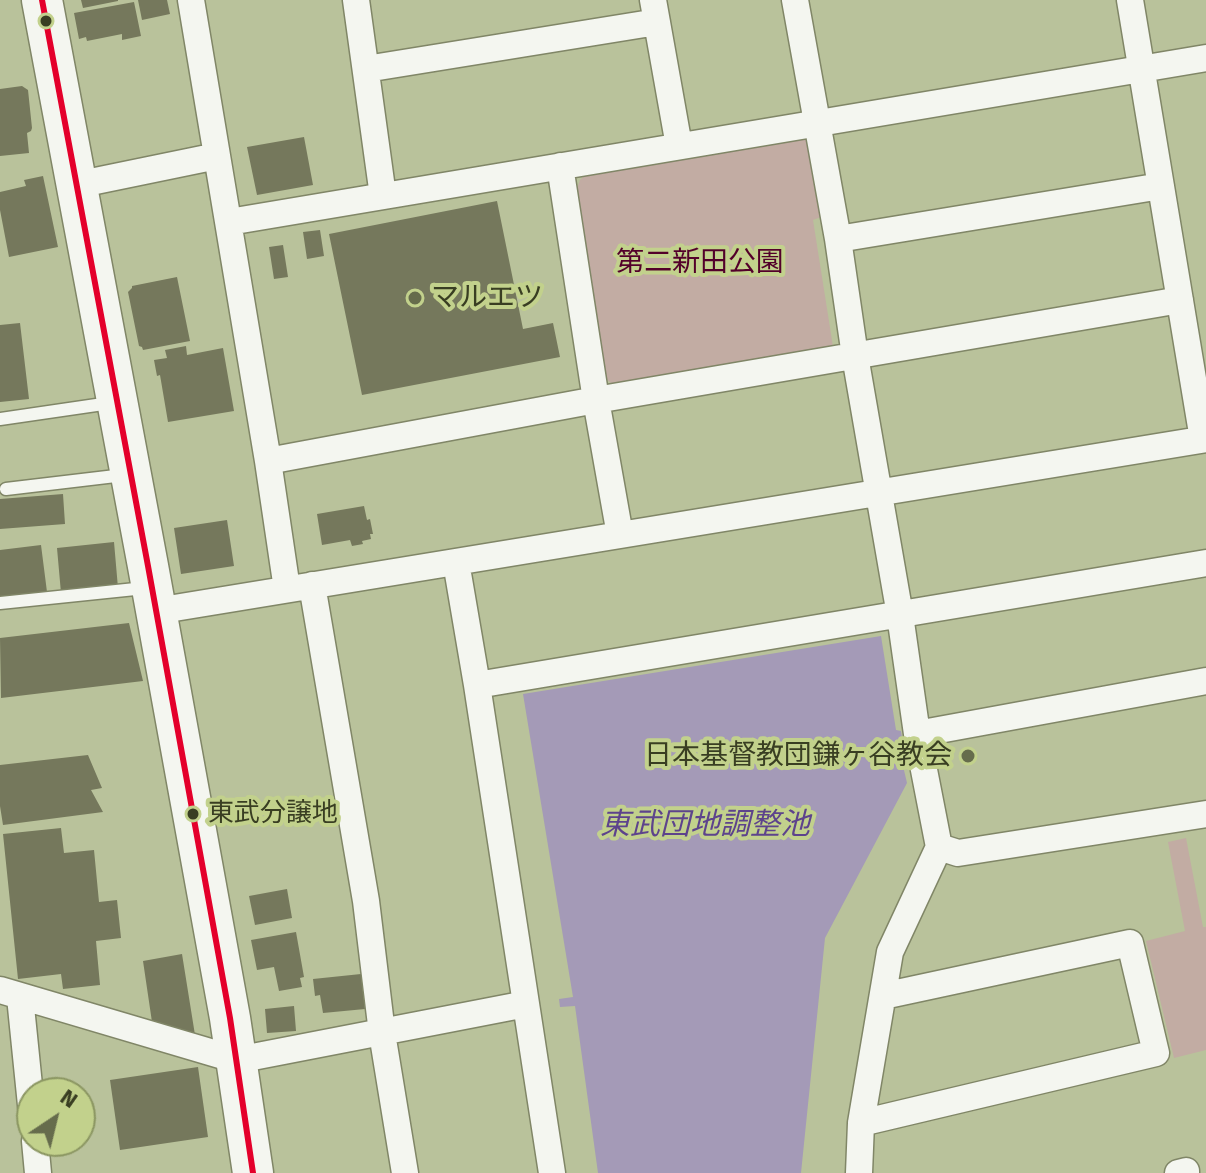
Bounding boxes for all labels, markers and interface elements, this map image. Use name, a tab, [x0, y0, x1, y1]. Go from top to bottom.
unlabelled marker	[38, 13, 54, 29]
park label: 第二新田公園	[616, 246, 784, 280]
place label: マルエツ	[431, 281, 543, 315]
marker: マルエツ	[406, 289, 424, 307]
place label: 日本基督教団鎌ヶ谷教会	[644, 739, 952, 773]
marker: 日本基督教団鎌ヶ谷教会	[959, 747, 977, 765]
place label: 東武分譲地	[208, 798, 338, 830]
marker: 東武分譲地	[185, 806, 201, 822]
water label: 東武団地調整池	[600, 808, 810, 844]
north arrow	[16, 1077, 96, 1157]
text: N	[55, 1083, 83, 1114]

